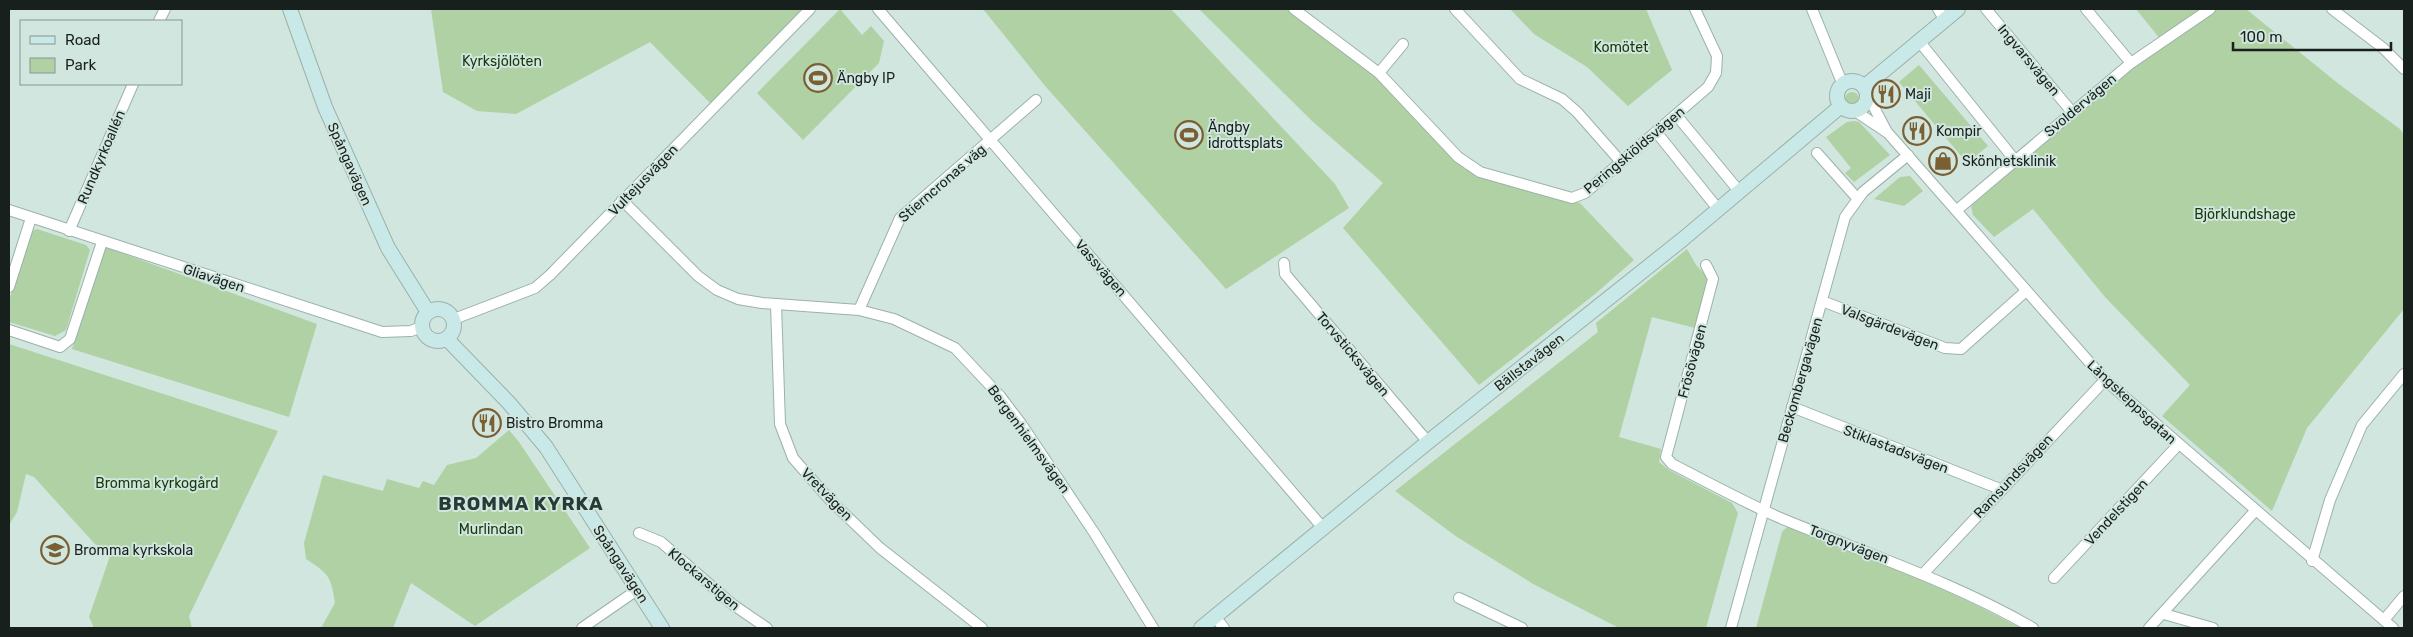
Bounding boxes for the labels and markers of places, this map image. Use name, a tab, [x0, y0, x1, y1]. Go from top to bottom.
sports icon: Ängby IP	[803, 63, 833, 93]
place label: Ängby IP	[837, 70, 895, 87]
restaurant icon: Maji	[1871, 79, 1901, 109]
place label: Maji	[1905, 86, 1931, 103]
restaurant icon: Kompir	[1902, 116, 1932, 146]
place label: Ängby idrottsplats	[1208, 119, 1283, 152]
sports icon: Ängby idrottsplats	[1174, 120, 1204, 150]
place label: Kompir	[1936, 123, 1982, 140]
shop icon: Skönhetsklinik	[1928, 146, 1958, 176]
place label: Skönhetsklinik	[1962, 153, 2057, 170]
restaurant icon: Bistro Bromma	[472, 408, 502, 438]
place label: Bistro Bromma	[506, 415, 603, 432]
school or university icon: Bromma kyrkskola	[40, 535, 70, 565]
place label: Bromma kyrkskola	[74, 542, 193, 559]

